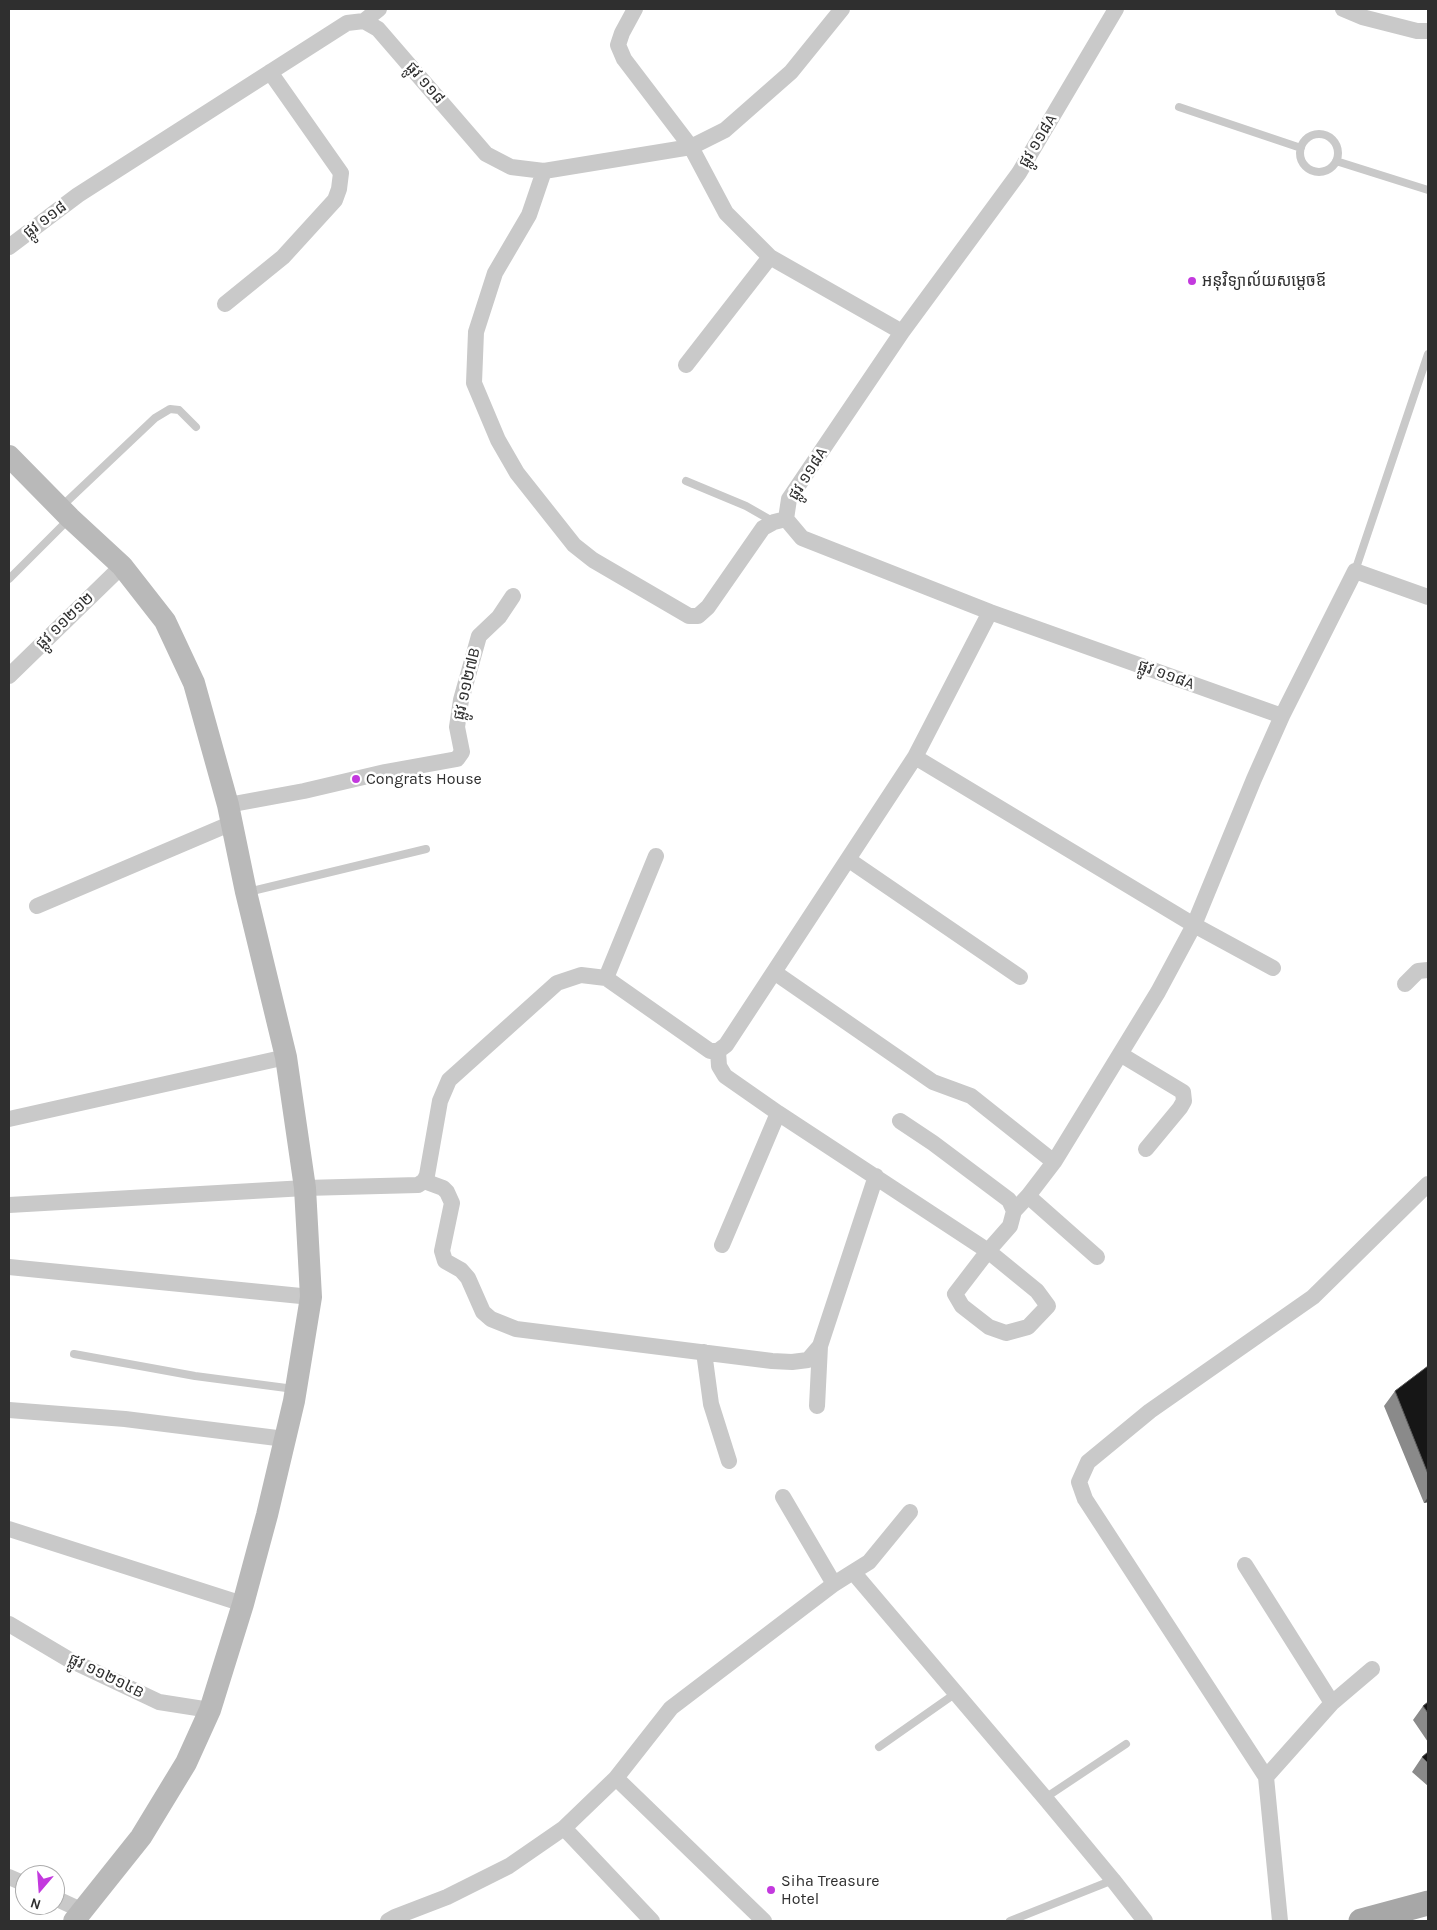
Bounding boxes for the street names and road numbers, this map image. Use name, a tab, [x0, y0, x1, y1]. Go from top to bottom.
street label: ផ្លូវ ១១៨	[401, 58, 449, 108]
street label: ផ្លូវ ១១៨A	[1015, 111, 1061, 171]
street label: ផ្លូវ ១១៨	[19, 197, 71, 243]
street label: ផ្លូវ ១១៨A	[784, 444, 832, 504]
street label: ផ្លូវ ១១២១២	[32, 588, 98, 654]
street label: ផ្លូវ ១១២៧B	[449, 646, 485, 722]
street label: ផ្លូវ ១១៨A	[1135, 656, 1197, 694]
street label: ផ្លូវ ១១២១៤B	[65, 1649, 147, 1703]

